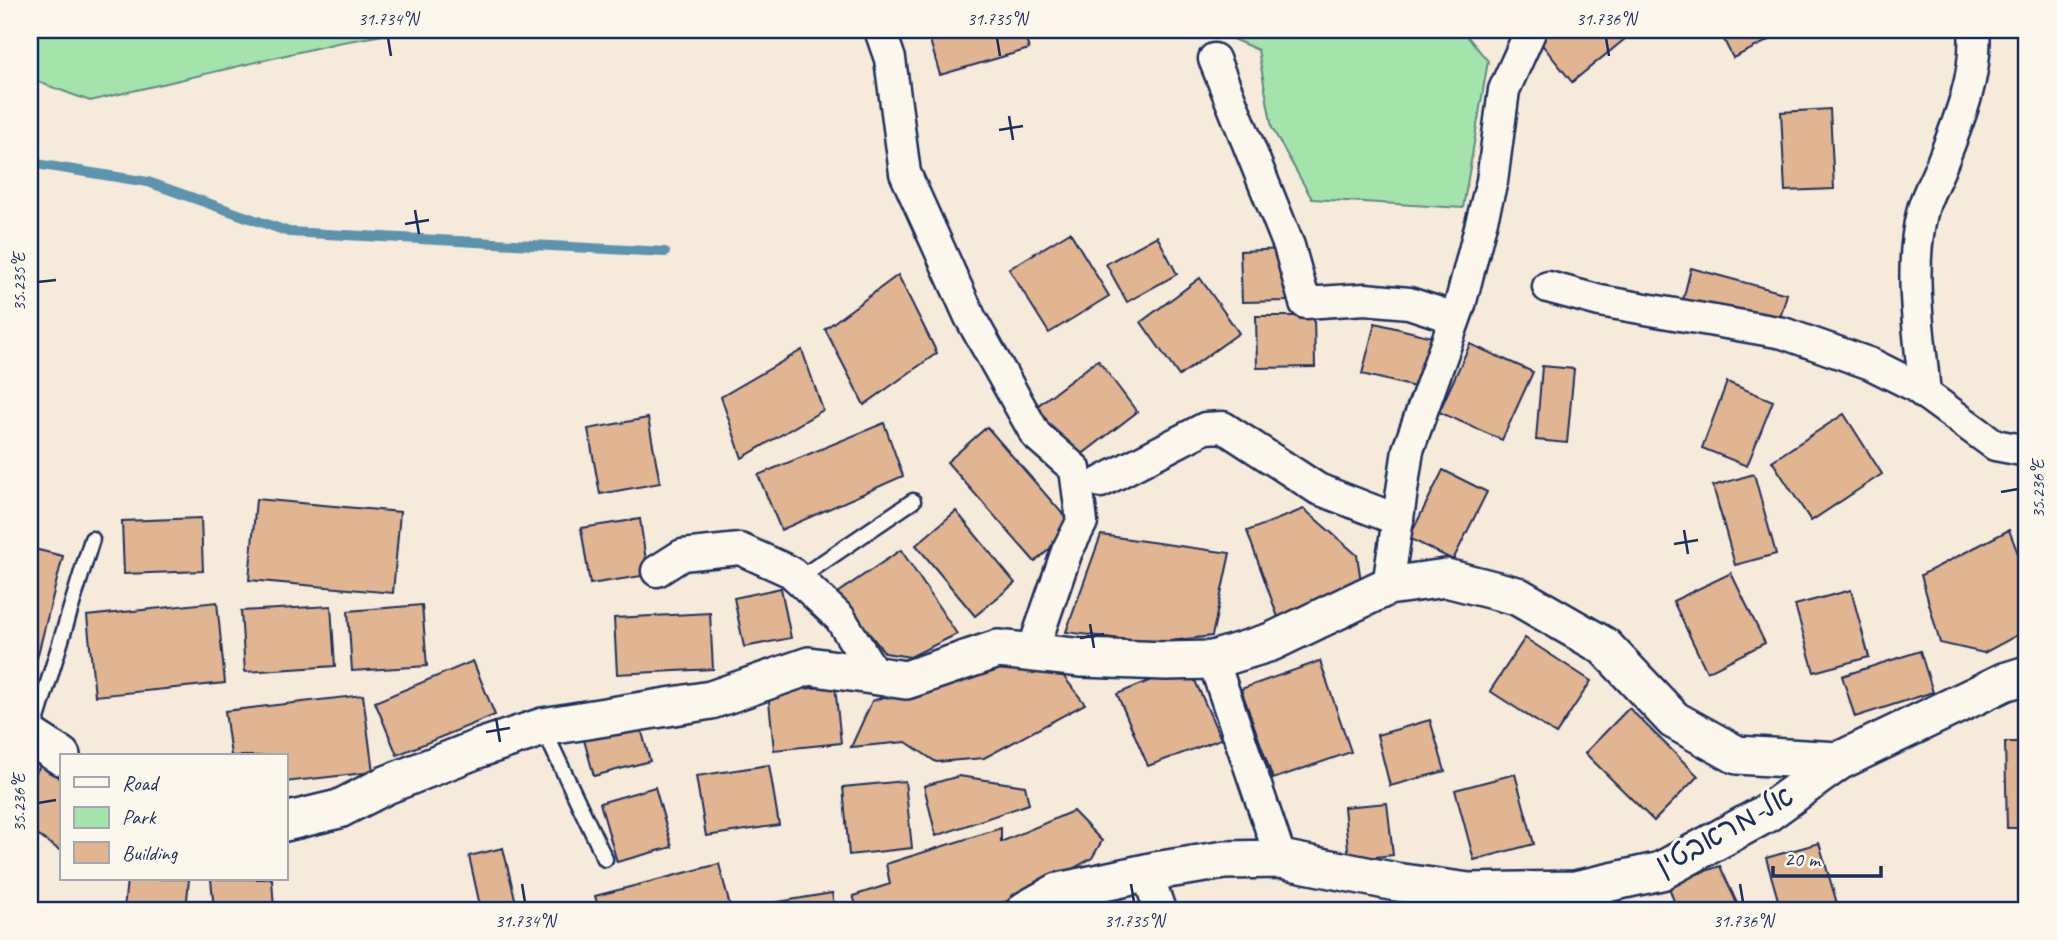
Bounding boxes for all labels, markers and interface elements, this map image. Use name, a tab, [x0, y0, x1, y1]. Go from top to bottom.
text: 31.734°N	[358, 8, 421, 30]
text: 31.735°N	[967, 8, 1030, 30]
text: 31.736°N	[1576, 8, 1639, 30]
text: 35.235°E	[8, 250, 30, 311]
text: 35.236°E	[2027, 457, 2049, 518]
legend	[60, 754, 287, 880]
text: Road	[122, 770, 161, 796]
text: 35.236°E	[8, 771, 30, 832]
street label: אל-מראבטין	[1648, 777, 1800, 883]
text: Park	[122, 804, 157, 830]
scale bar	[1773, 835, 1882, 879]
text: Building	[122, 840, 179, 866]
text: 20 m	[1784, 846, 1822, 872]
text: 31.734°N	[495, 910, 558, 932]
text: 31.735°N	[1104, 910, 1167, 932]
text: 31.736°N	[1713, 910, 1776, 932]

